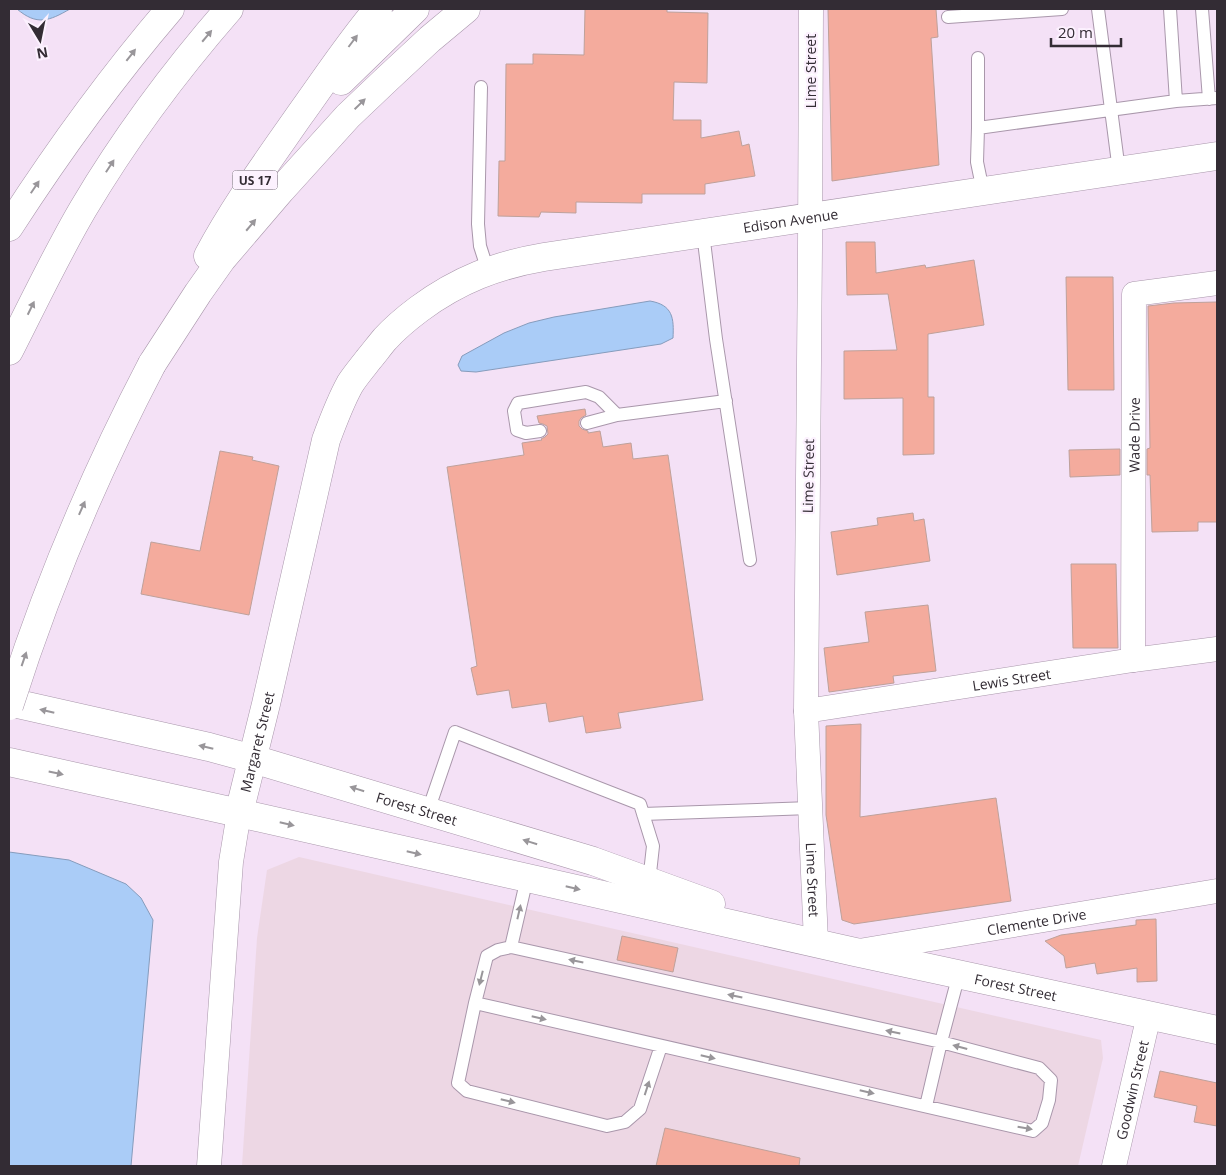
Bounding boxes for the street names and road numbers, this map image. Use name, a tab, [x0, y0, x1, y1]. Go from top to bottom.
street label: Lime Street	[801, 34, 820, 108]
road number: US 17	[232, 170, 278, 190]
street label: Edison Avenue	[742, 203, 840, 237]
street label: Wade Drive	[1124, 397, 1143, 473]
street label: Lime Street	[798, 439, 818, 513]
street label: Lewis Street	[971, 663, 1052, 694]
street label: Margaret Street	[235, 690, 278, 794]
street label: Forest Street	[374, 787, 460, 829]
street label: Lime Street	[802, 842, 824, 917]
street label: Clemente Drive	[985, 904, 1088, 939]
street label: Forest Street	[973, 969, 1059, 1005]
street label: Goodwin Street	[1111, 1038, 1152, 1142]

